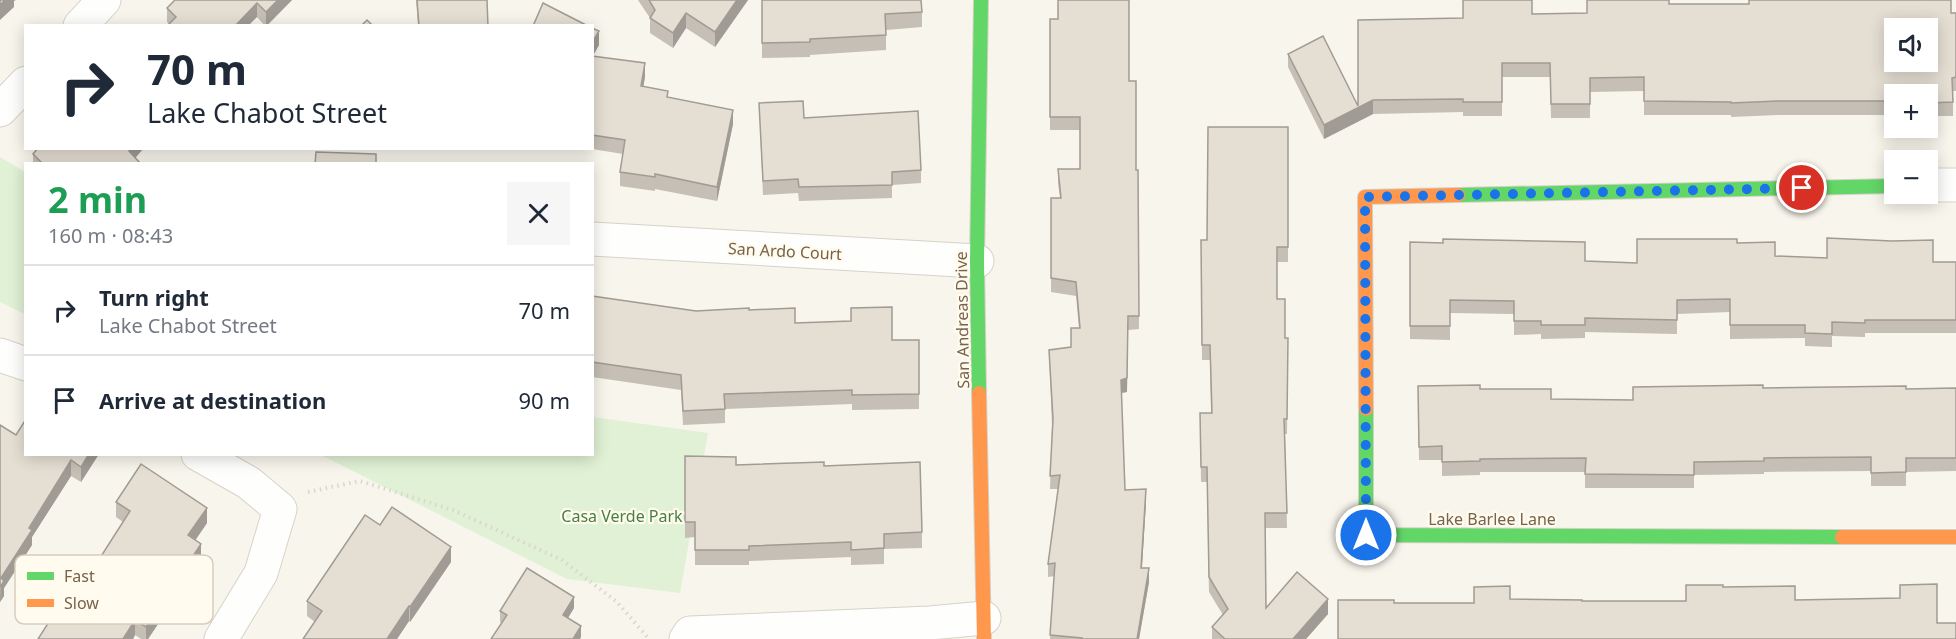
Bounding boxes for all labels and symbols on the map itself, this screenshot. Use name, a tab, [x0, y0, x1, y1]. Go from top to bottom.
pin	[1776, 162, 1827, 213]
street label: San Ardo Court	[727, 237, 843, 265]
street label: San Andreas Drive	[950, 251, 974, 389]
position arrow	[1334, 503, 1398, 567]
park label: Casa Verde Park	[561, 505, 683, 527]
street label: Lake Barlee Lane	[1428, 508, 1556, 530]
legend	[15, 555, 213, 624]
text: Fast	[64, 565, 95, 587]
text: Slow	[64, 592, 99, 614]

